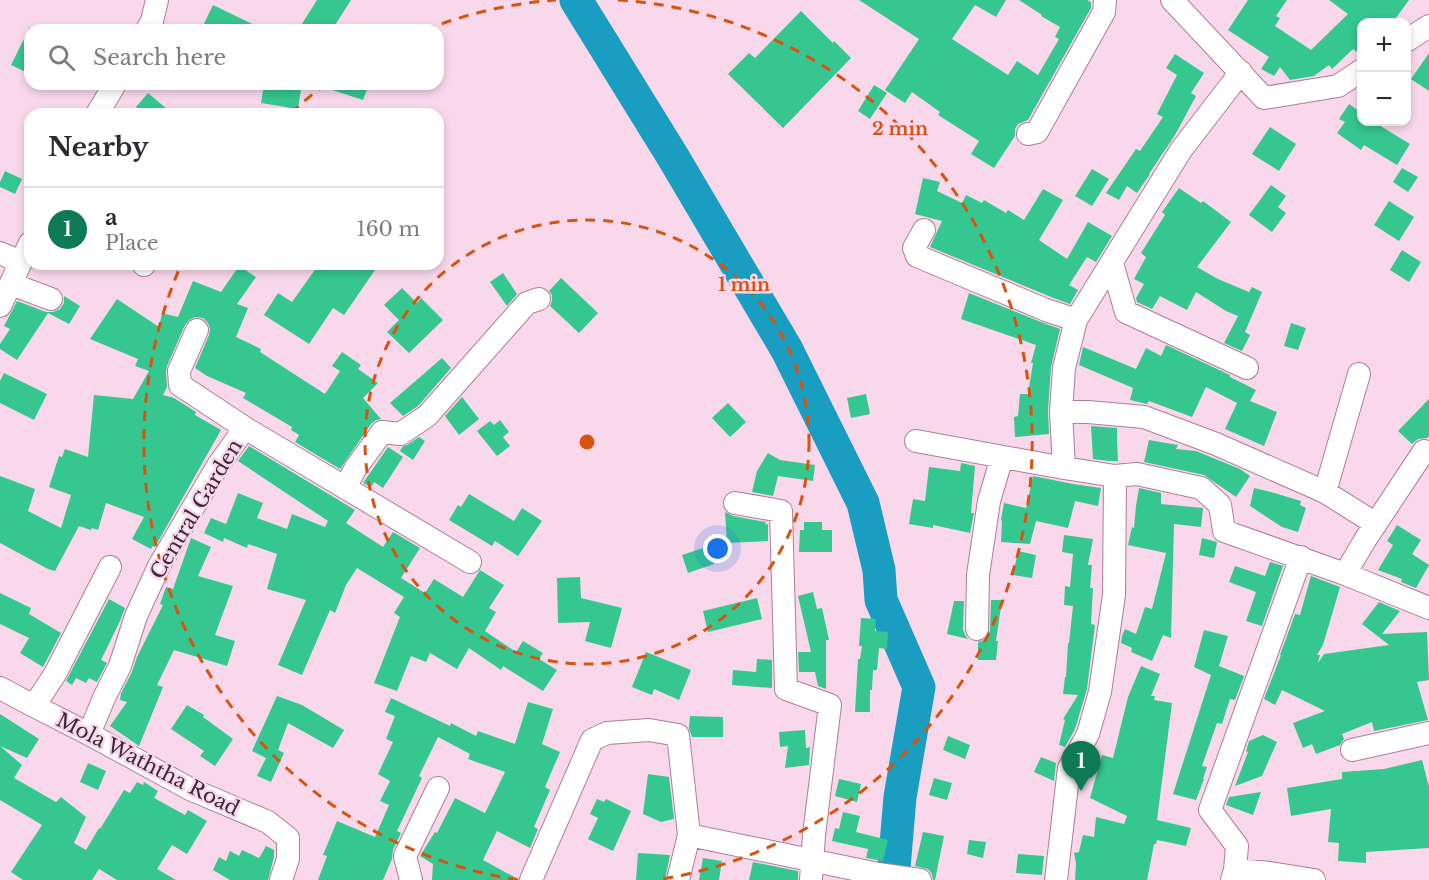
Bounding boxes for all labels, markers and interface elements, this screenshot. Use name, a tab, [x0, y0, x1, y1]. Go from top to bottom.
map controls	[1357, 18, 1411, 126]
button: +	[1357, 18, 1411, 72]
search box	[24, 24, 444, 90]
icon: search	[45, 41, 78, 74]
text: Search here	[93, 44, 226, 71]
button: −	[1357, 72, 1411, 126]
text: 2 min	[872, 118, 928, 140]
text: Nearby	[48, 131, 149, 163]
text: a	[105, 204, 118, 231]
text: 1	[63, 217, 72, 241]
text: 160 m	[357, 217, 420, 241]
text: Place	[105, 231, 159, 255]
text: 1 min	[718, 274, 770, 296]
centre of rings	[577, 432, 597, 452]
street label: Central Garden	[145, 435, 247, 583]
your location	[703, 534, 732, 563]
street label: Mola Waththa Road	[53, 707, 243, 821]
pin: 1	[1062, 742, 1100, 791]

